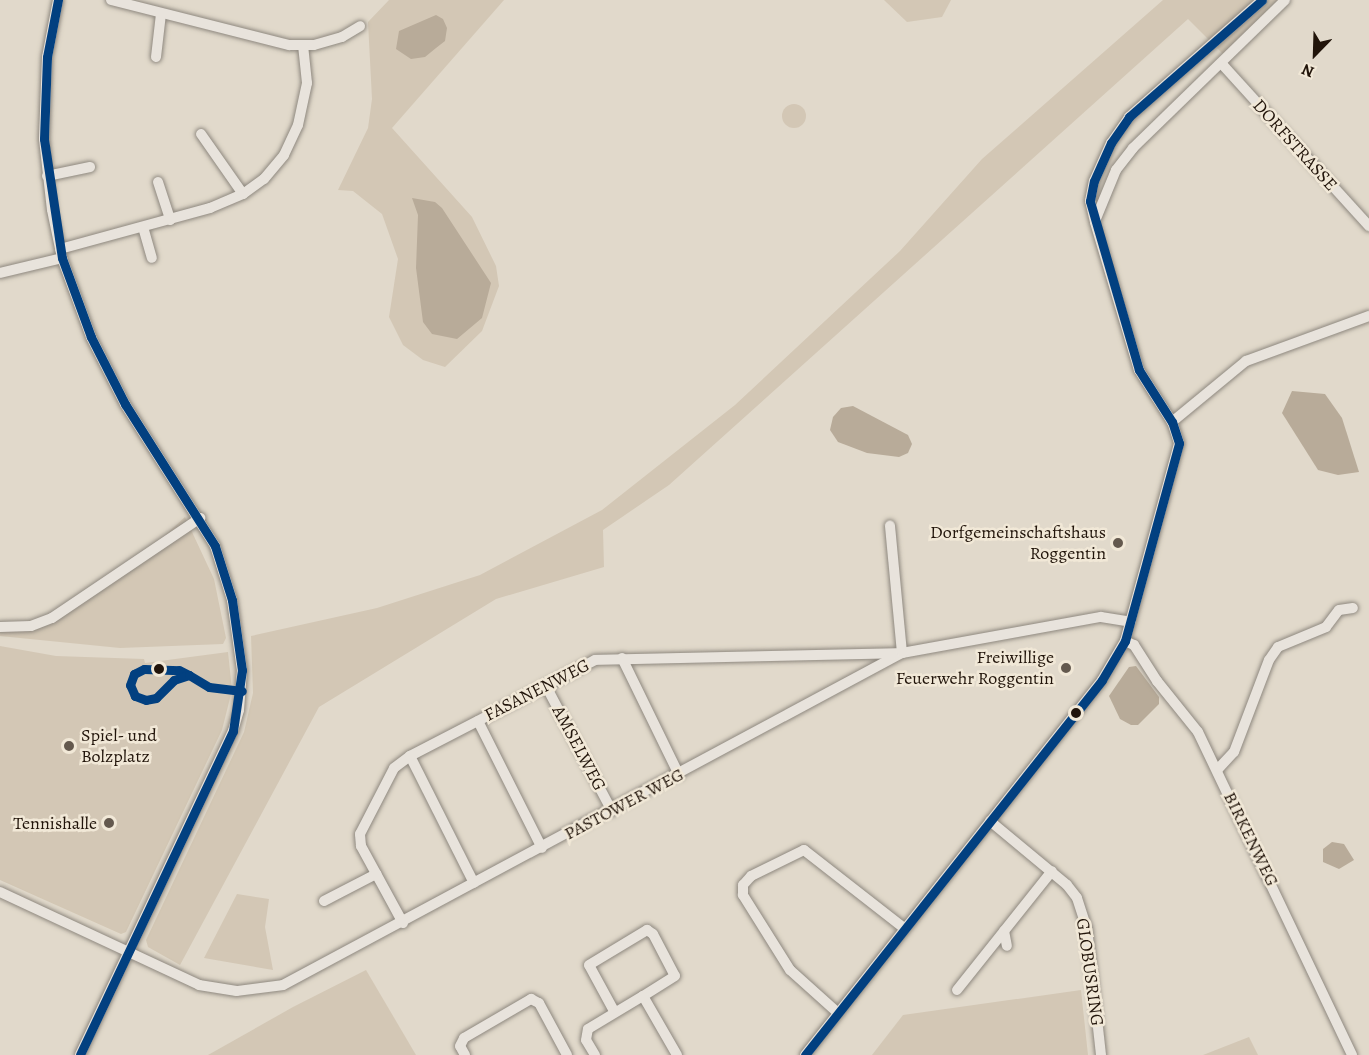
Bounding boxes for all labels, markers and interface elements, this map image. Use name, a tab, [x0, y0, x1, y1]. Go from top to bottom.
north arrow	[1285, 24, 1345, 84]
text: N	[1298, 58, 1318, 83]
street label: DORFSTRASSE	[1248, 95, 1342, 195]
place label: Dorfgemeinschaftshaus Roggentin	[930, 522, 1106, 564]
marker: Dorfgemeinschaftshaus Roggentin	[1111, 536, 1125, 550]
place label: Freiwillige Feuerwehr Roggentin	[896, 647, 1054, 690]
street label: FASANENWEG	[481, 654, 593, 726]
marker: Freiwillige Feuerwehr Roggentin	[1059, 661, 1073, 675]
unlabelled marker	[153, 663, 165, 675]
street label: AMSELWEG	[548, 702, 610, 794]
unlabelled marker	[1070, 707, 1082, 719]
place label: Spiel- und Bolzplatz	[81, 725, 157, 768]
marker: Spiel- und Bolzplatz	[62, 739, 76, 753]
street label: PASTOWER WEG	[561, 763, 687, 845]
street label: BIRKENWEG	[1219, 788, 1283, 890]
place label: Tennishalle	[13, 812, 97, 834]
marker: Tennishalle	[102, 816, 116, 830]
street label: GLOBUSRING	[1072, 917, 1108, 1027]

